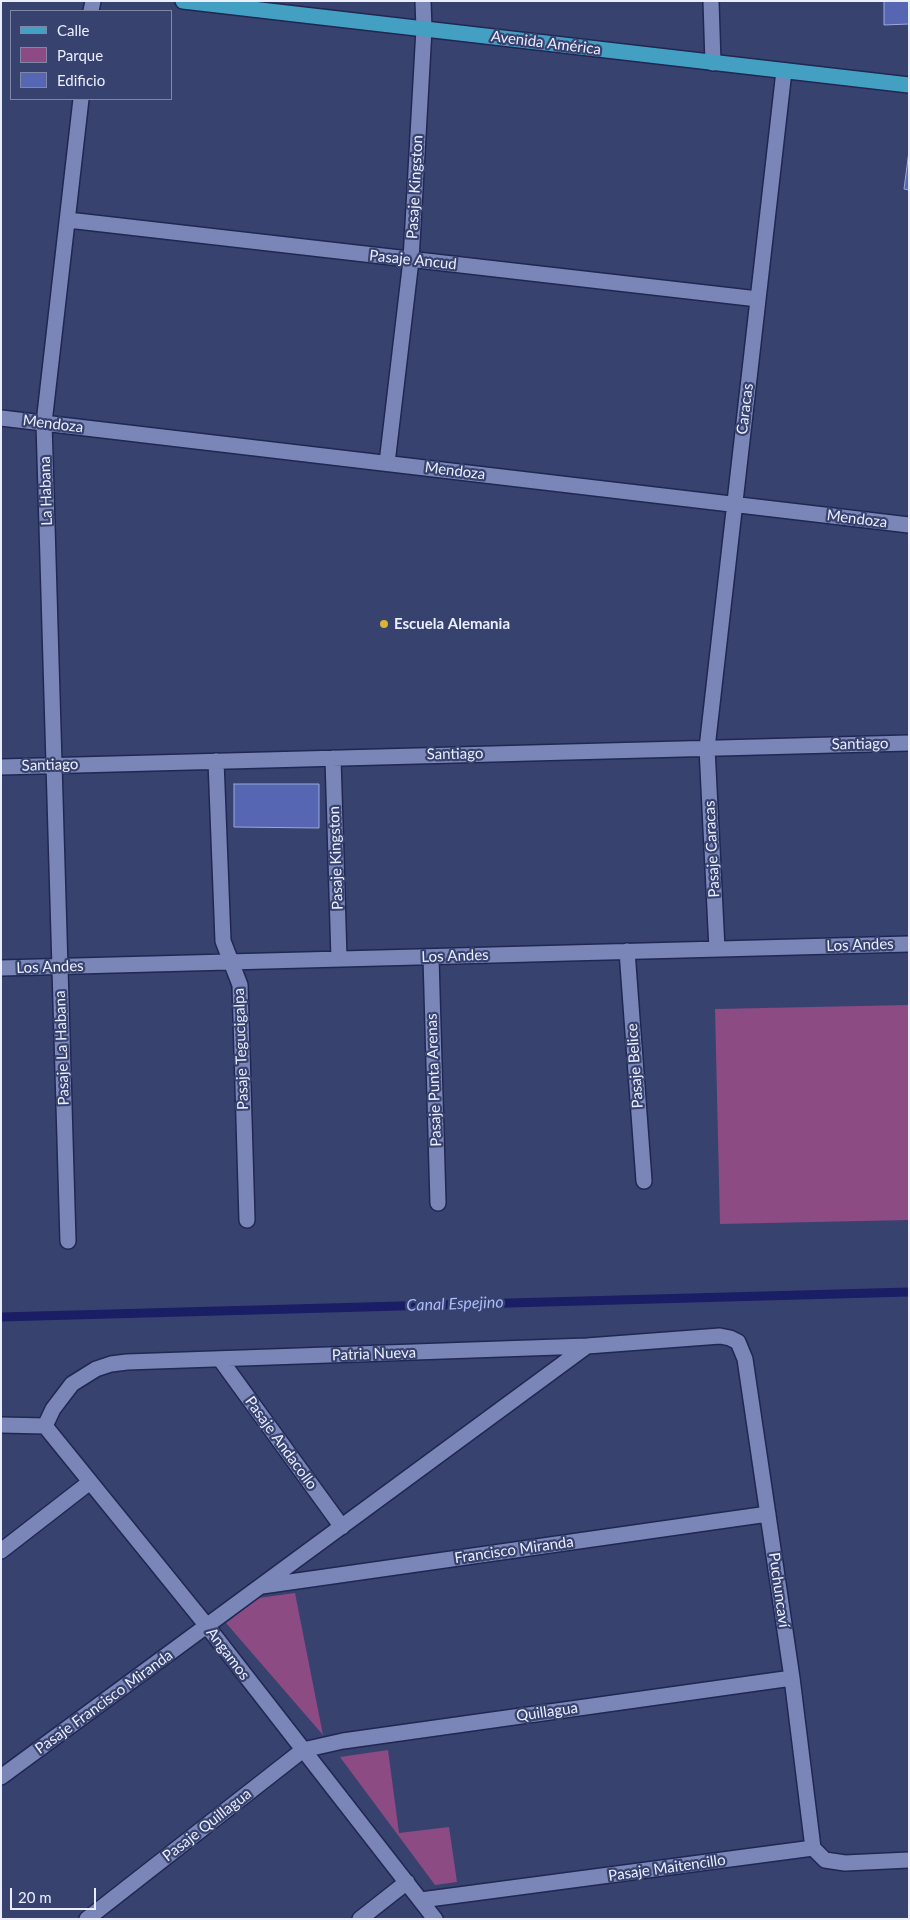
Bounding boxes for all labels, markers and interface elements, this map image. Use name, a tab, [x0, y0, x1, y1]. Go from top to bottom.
legend	[10, 10, 172, 100]
text: Calle	[57, 21, 89, 39]
street label: Avenida América	[490, 27, 602, 59]
text: Parque	[57, 46, 103, 64]
text: Edificio	[57, 71, 105, 89]
street label: Pasaje Kingston	[403, 135, 427, 239]
street label: Pasaje Ancud	[368, 246, 458, 274]
street label: Caracas	[733, 382, 757, 436]
street label: Mendoza	[22, 411, 84, 437]
street label: La Habana	[36, 456, 56, 526]
street label: Mendoza	[424, 458, 486, 484]
street label: Mendoza	[826, 506, 888, 532]
place label: Escuela Alemania	[394, 615, 510, 633]
marker: Escuela Alemania	[378, 618, 390, 630]
street label: Santiago	[832, 735, 888, 753]
street label: Santiago	[427, 745, 483, 763]
street label: Santiago	[21, 755, 79, 775]
street label: Pasaje Caracas	[700, 800, 724, 898]
street label: Pasaje Kingston	[325, 806, 347, 910]
street label: Los Andes	[826, 935, 894, 955]
street label: Los Andes	[421, 946, 489, 966]
street label: Los Andes	[16, 957, 84, 977]
street label: Pasaje Tegucigalpa	[230, 988, 252, 1110]
street label: Pasaje La Habana	[51, 990, 73, 1106]
street label: Pasaje Punta Arenas	[423, 1013, 445, 1147]
street label: Pasaje Belice	[623, 1023, 647, 1109]
water label: Canal Espejino	[406, 1293, 504, 1315]
street label: Patria Nueva	[332, 1344, 416, 1364]
street label: Pasaje Andacollo	[241, 1393, 321, 1493]
street label: Francisco Miranda	[453, 1533, 575, 1567]
street label: Puchuncaví	[765, 1551, 793, 1629]
street label: Angamos	[202, 1624, 254, 1684]
street label: Pasaje Francisco Miranda	[32, 1646, 176, 1758]
street label: Quillagua	[515, 1699, 579, 1725]
street label: Pasaje Quillagua	[159, 1785, 255, 1865]
street label: Pasaje Maitencillo	[607, 1851, 727, 1885]
scale bar	[12, 1878, 99, 1910]
text: 20 m	[18, 1888, 52, 1906]

